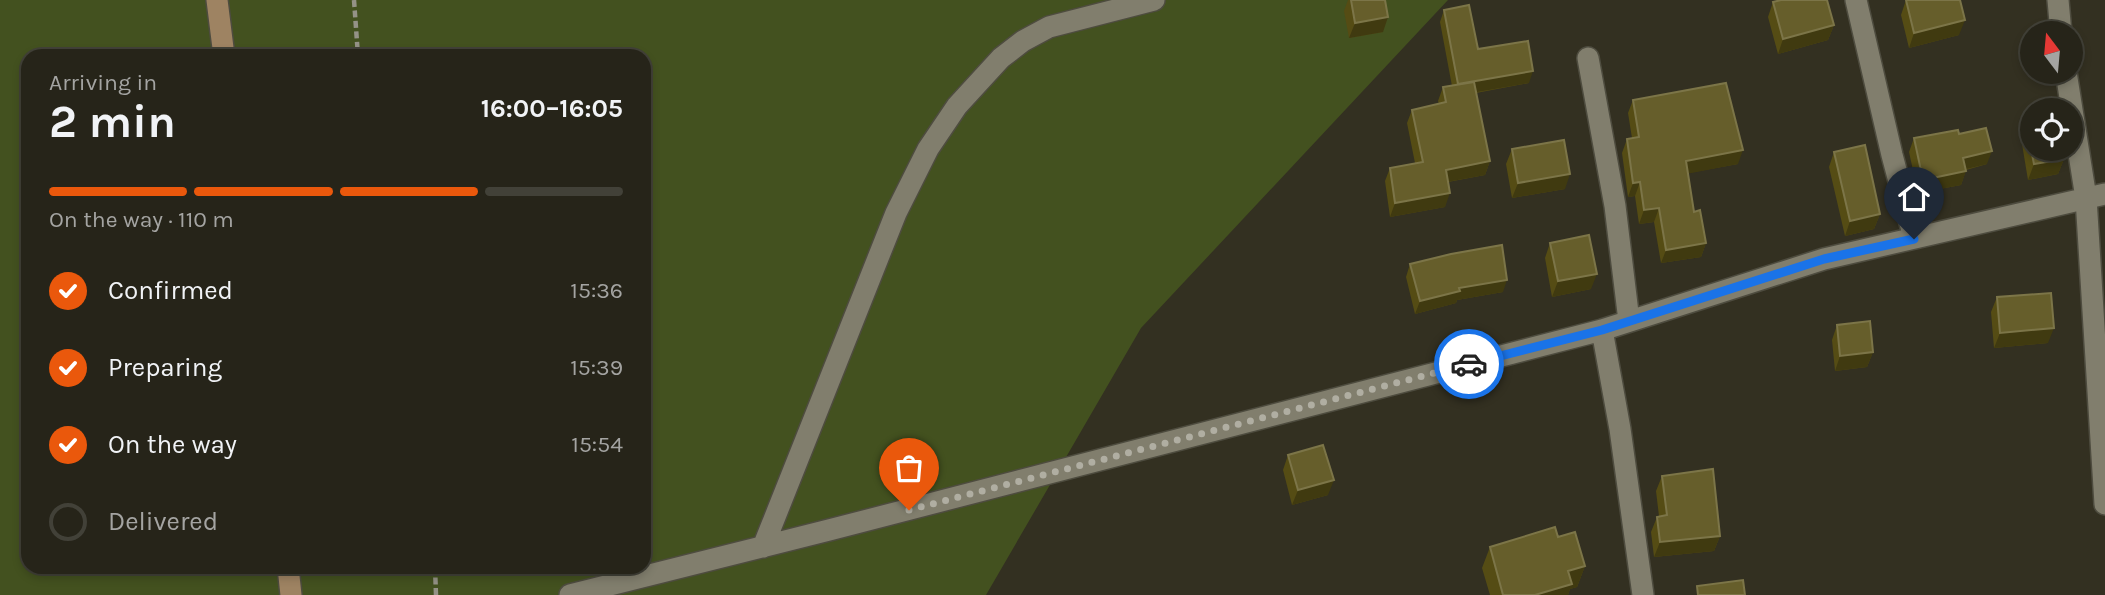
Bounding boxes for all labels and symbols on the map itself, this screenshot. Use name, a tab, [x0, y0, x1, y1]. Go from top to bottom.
north arrow	[2020, 21, 2082, 84]
pin	[1884, 167, 1944, 239]
courier	[1434, 329, 1504, 399]
pin	[879, 438, 939, 510]

